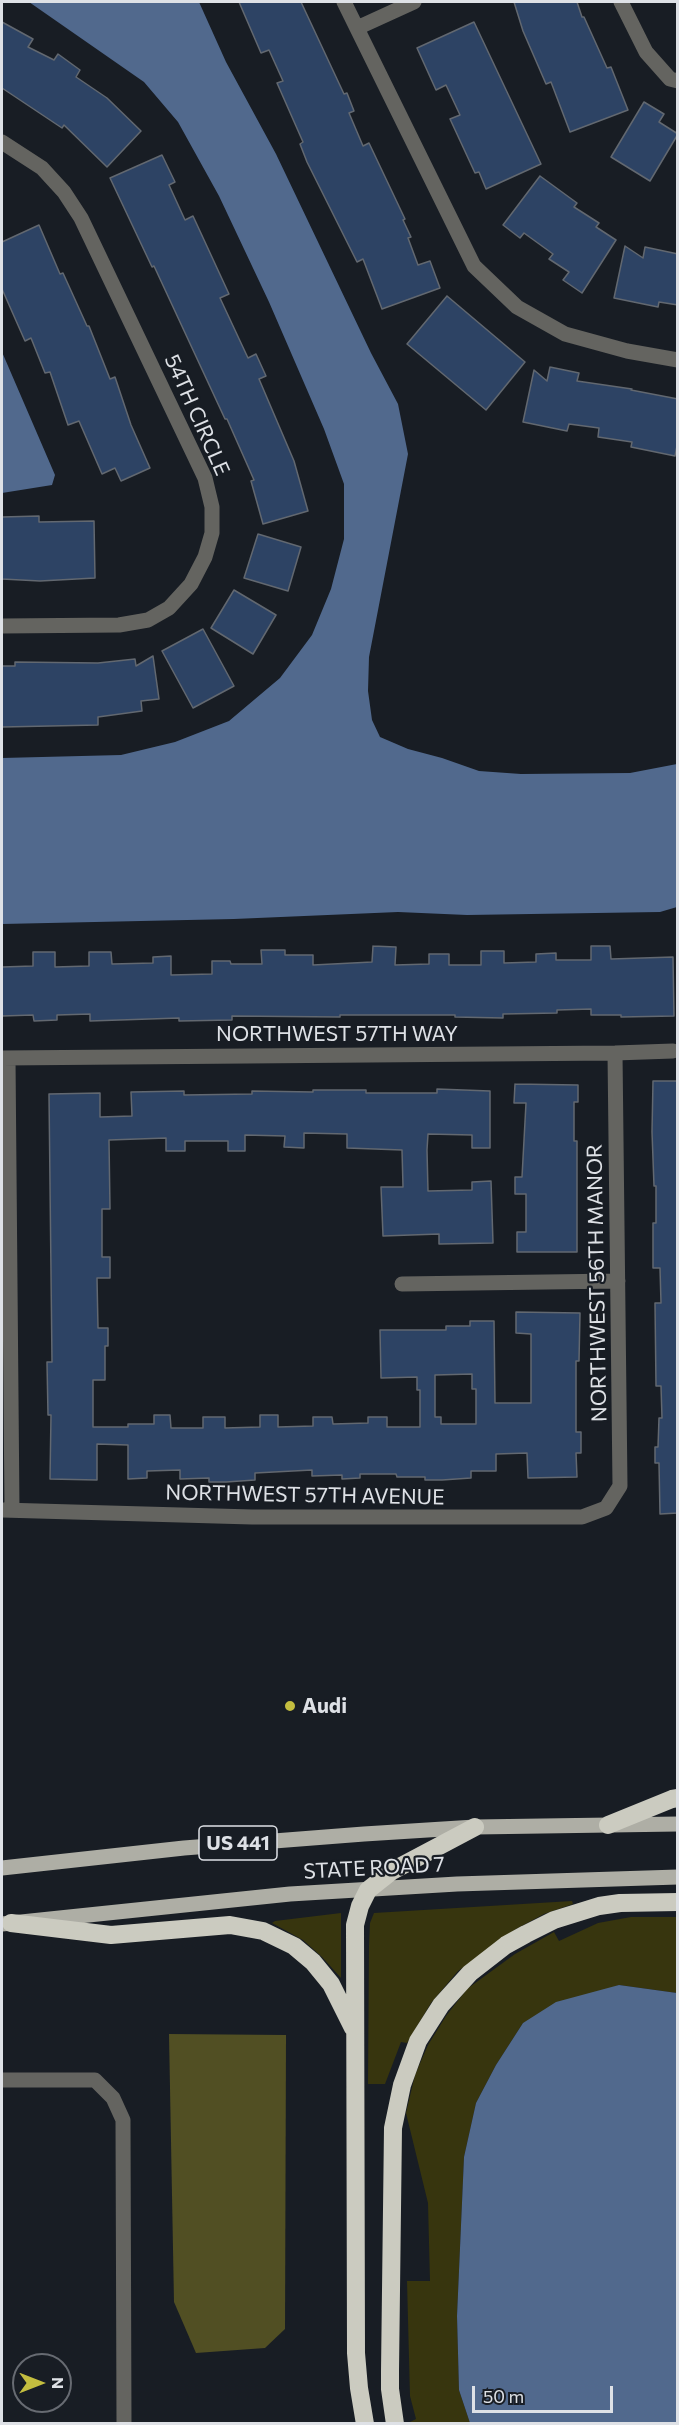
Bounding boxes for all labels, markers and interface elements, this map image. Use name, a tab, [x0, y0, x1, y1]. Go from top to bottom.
street label: 54TH CIRCLE	[159, 351, 235, 479]
street label: NORTHWEST 57TH WAY	[216, 1021, 458, 1047]
street label: NORTHWEST 56TH MANOR	[582, 1144, 612, 1422]
street label: NORTHWEST 57TH AVENUE	[165, 1480, 445, 1510]
place label: Audi	[302, 1693, 347, 1719]
marker: Audi	[283, 1699, 297, 1713]
road number: US 441	[199, 1826, 277, 1860]
street label: STATE ROAD 7	[303, 1852, 445, 1884]
north arrow	[12, 2353, 72, 2413]
scale bar	[475, 2374, 616, 2412]
text: N	[49, 2377, 68, 2389]
text: 50 m	[483, 2385, 524, 2407]

